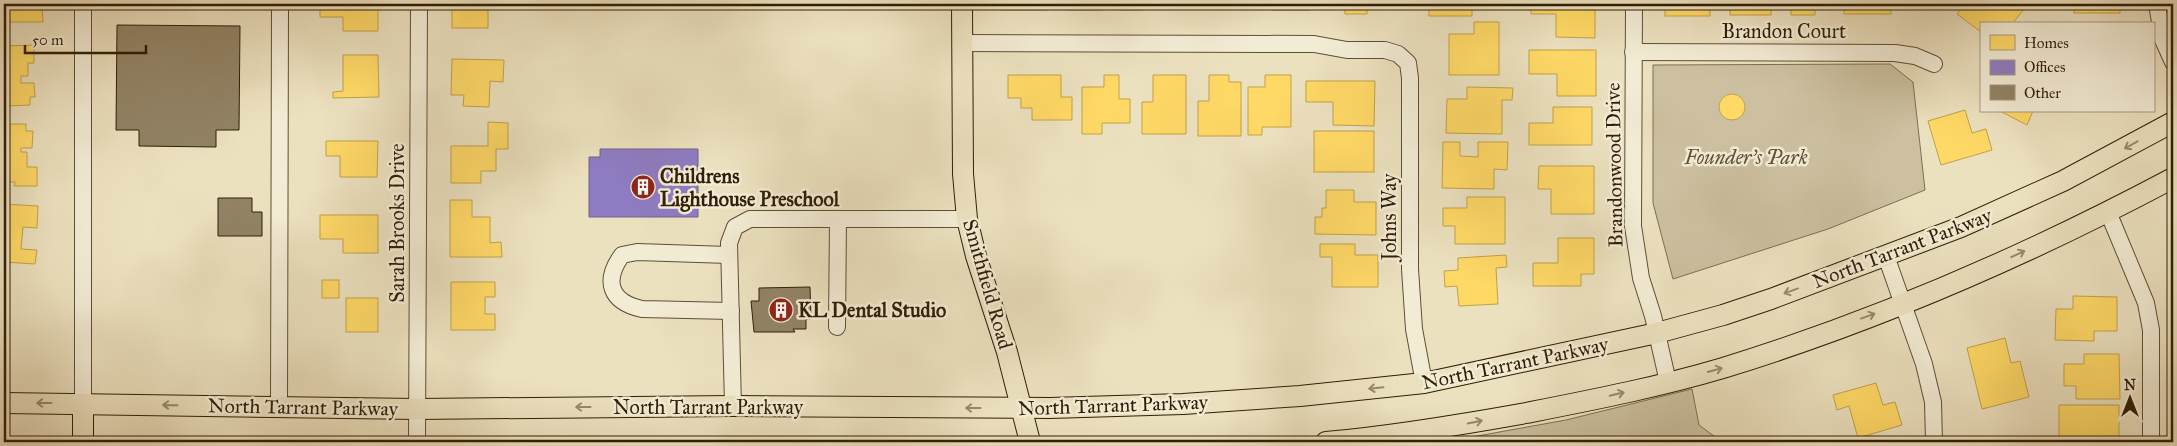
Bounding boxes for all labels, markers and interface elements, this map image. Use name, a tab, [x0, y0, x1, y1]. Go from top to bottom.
street label: Brandon Court	[1722, 19, 1846, 43]
scale bar	[25, 22, 146, 54]
legend	[1980, 22, 2154, 112]
text: 50 m	[32, 31, 64, 49]
text: Homes	[2024, 34, 2069, 52]
text: Offices	[2024, 58, 2065, 76]
street label: Brandonwood Drive	[1601, 82, 1627, 248]
text: Other	[2024, 84, 2061, 102]
one-way arrow	[2123, 140, 2138, 150]
street label: Sarah Brooks Drive	[385, 143, 409, 303]
park label: Founder's Park	[1683, 145, 1808, 169]
place label: Childrens Lighthouse Preschool	[660, 164, 840, 212]
street label: Johns Way	[1377, 173, 1402, 262]
building icon: Childrens Lighthouse Preschool	[630, 174, 656, 200]
street label: North Tarrant Parkway	[1809, 203, 1996, 293]
street label: Smithfield Road	[958, 216, 1018, 352]
one-way arrow	[2010, 249, 2025, 258]
one-way arrow	[1784, 287, 1799, 296]
building icon: KL Dental Studio	[768, 297, 794, 323]
place label: KL Dental Studio	[798, 298, 946, 322]
one-way arrow	[1860, 311, 1875, 320]
street label: North Tarrant Parkway	[1420, 331, 1611, 394]
one-way arrow	[1706, 364, 1722, 374]
north arrow	[2104, 374, 2154, 424]
text: N	[2124, 377, 2136, 394]
one-way arrow	[1368, 383, 1384, 393]
one-way arrow	[1609, 389, 1625, 398]
street label: North Tarrant Parkway	[1018, 390, 1209, 420]
street label: North Tarrant Parkway	[208, 393, 399, 421]
street label: North Tarrant Parkway	[613, 395, 804, 419]
one-way arrow	[36, 398, 52, 408]
one-way arrow	[162, 400, 178, 410]
one-way arrow	[575, 403, 591, 412]
one-way arrow	[965, 403, 982, 413]
one-way arrow	[1466, 417, 1482, 427]

